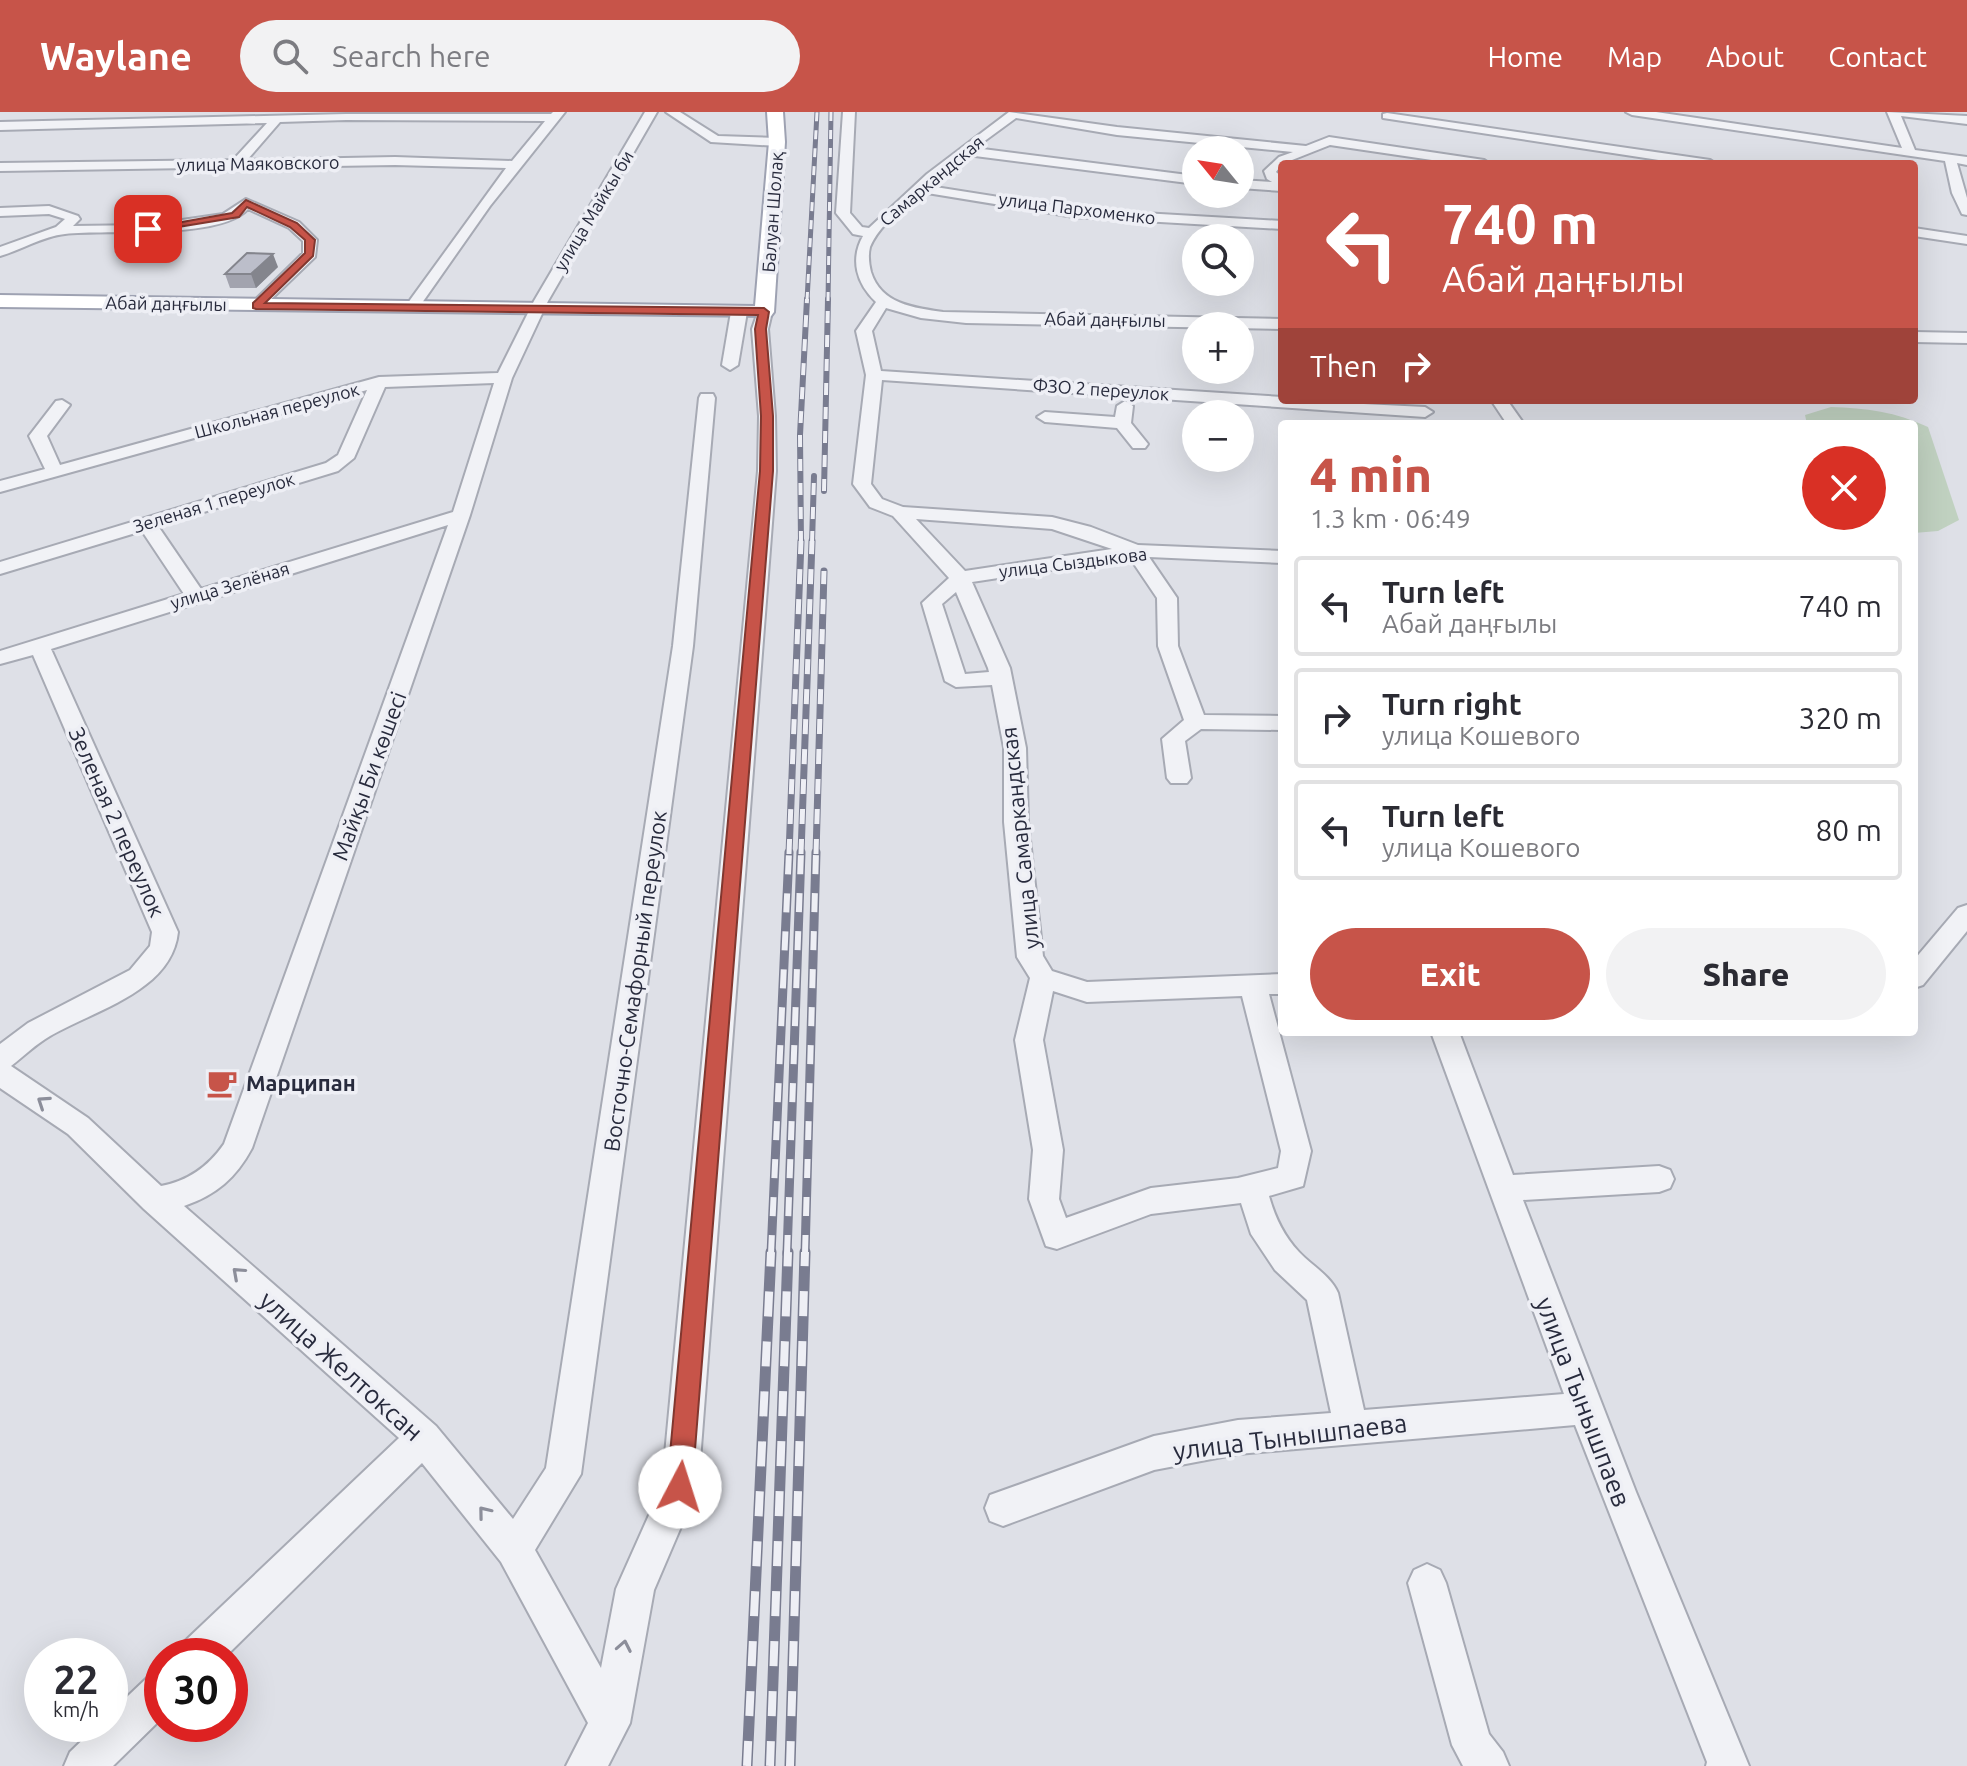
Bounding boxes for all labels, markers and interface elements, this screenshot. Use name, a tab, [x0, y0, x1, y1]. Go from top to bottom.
search box	[240, 20, 800, 92]
icon: search	[268, 34, 312, 78]
text: Waylane	[40, 35, 192, 77]
text: Search here	[332, 39, 491, 73]
text: Home	[1488, 41, 1563, 72]
text: Map	[1607, 41, 1662, 72]
text: About	[1706, 41, 1784, 72]
text: Contact	[1828, 41, 1927, 72]
street label: Самаркандская	[875, 131, 987, 229]
north arrow	[1182, 136, 1254, 208]
map controls	[1182, 136, 1254, 472]
street label: улица Майкы би	[549, 147, 637, 274]
street label: Балуан Шолақ	[758, 151, 786, 273]
street label: улица Маяковского	[176, 152, 340, 174]
street label: улица Пархоменко	[998, 188, 1157, 228]
icon: left	[1310, 192, 1414, 296]
text: 740 m	[1442, 192, 1598, 255]
pin	[114, 195, 182, 263]
icon: arrive	[126, 207, 170, 251]
button: search	[1182, 224, 1254, 296]
text: Абай даңғылы	[1442, 258, 1685, 299]
street label: Абай даңғылы	[105, 292, 227, 314]
street label: Абай даңғылы	[1044, 308, 1166, 330]
button: +	[1182, 312, 1254, 384]
icon: right	[1394, 344, 1438, 388]
text: Then	[1310, 349, 1378, 383]
street label: ФЗО 2 переулок	[1032, 374, 1170, 404]
street label: Школьная переулок	[192, 378, 361, 442]
button: −	[1182, 400, 1254, 472]
button: close	[1802, 446, 1886, 530]
text: 4 min	[1310, 447, 1432, 501]
street label: Зеленая 1 переулок	[131, 468, 297, 536]
text: 1.3 km · 06:49	[1310, 504, 1471, 533]
street label: улица Сыздыкова	[998, 543, 1148, 581]
street label: улица Зелёная	[168, 557, 292, 613]
text: Turn left	[1382, 575, 1504, 609]
icon: left	[1314, 584, 1358, 628]
text: 740 m	[1798, 589, 1882, 623]
text: Абай даңғылы	[1382, 609, 1557, 638]
text: Turn right	[1382, 687, 1522, 721]
street label: Майқы Би көшесі	[326, 688, 411, 864]
icon: right	[1314, 696, 1358, 740]
text: 320 m	[1798, 701, 1882, 735]
text: улица Кошевого	[1382, 721, 1581, 750]
street label: Зеленая 2 переулок	[64, 723, 171, 921]
street label: улица Самаркандская	[995, 726, 1044, 950]
text: Turn left	[1382, 799, 1504, 833]
icon: left	[1314, 808, 1358, 852]
street label: Восточно-Семафорный переулок	[598, 809, 671, 1153]
text: 80 m	[1815, 813, 1882, 847]
text: улица Кошевого	[1382, 833, 1581, 862]
button: Exit	[1310, 928, 1590, 1020]
button: Share	[1606, 928, 1886, 1020]
cafe icon: Марципан	[205, 1066, 239, 1100]
place label: Марципан	[246, 1070, 356, 1095]
one-way arrow	[37, 1097, 52, 1112]
one-way arrow	[232, 1269, 247, 1283]
street label: улица Желтоксан	[254, 1285, 429, 1446]
street label: улица Тынышпаев	[1530, 1293, 1637, 1511]
street label: улица Тынышпаева	[1171, 1408, 1409, 1465]
position arrow	[638, 1445, 722, 1529]
one-way arrow	[479, 1507, 494, 1521]
speed limit sign: 30	[144, 1638, 248, 1742]
one-way arrow	[615, 1640, 632, 1653]
text: 22	[53, 1657, 99, 1702]
text: km/h	[53, 1698, 99, 1721]

